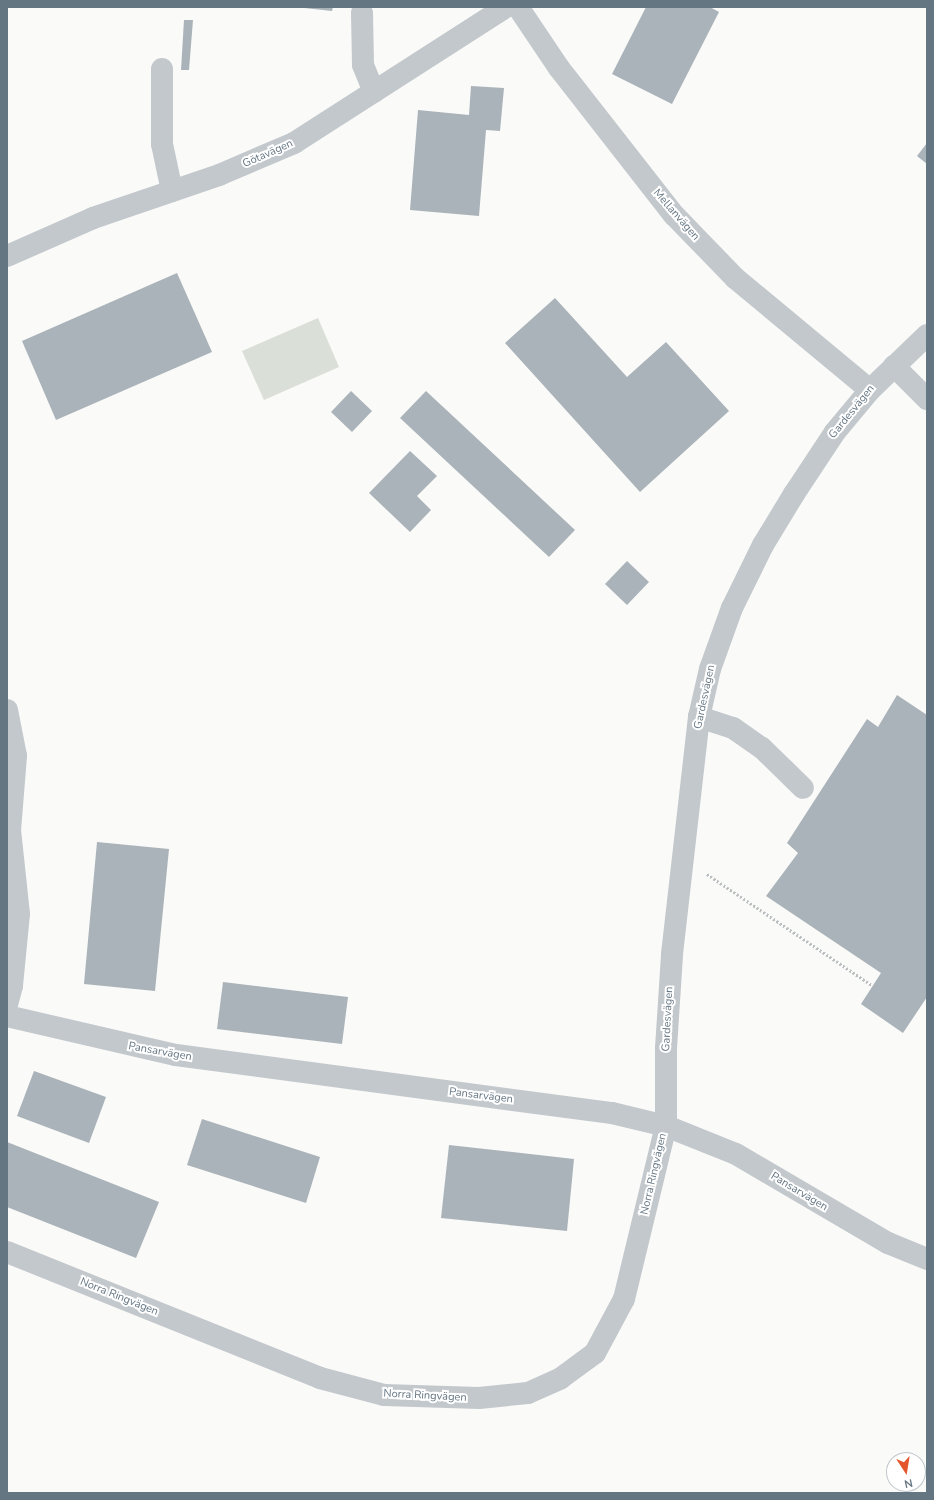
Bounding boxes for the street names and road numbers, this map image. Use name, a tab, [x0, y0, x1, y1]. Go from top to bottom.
street label: Götavägen	[241, 137, 295, 171]
street label: Mellanvägen	[650, 187, 702, 243]
street label: Gardesvägen	[826, 383, 878, 441]
street label: Gardesvägen	[692, 664, 718, 730]
street label: Gardesvägen	[660, 986, 676, 1052]
street label: Pansarvägen	[127, 1040, 193, 1064]
street label: Pansarvägen	[448, 1086, 514, 1106]
street label: Norra Ringvägen	[638, 1132, 670, 1216]
street label: Pansarvägen	[768, 1170, 830, 1214]
street label: Norra Ringvägen	[78, 1275, 160, 1319]
street label: Norra Ringvägen	[383, 1387, 467, 1405]

